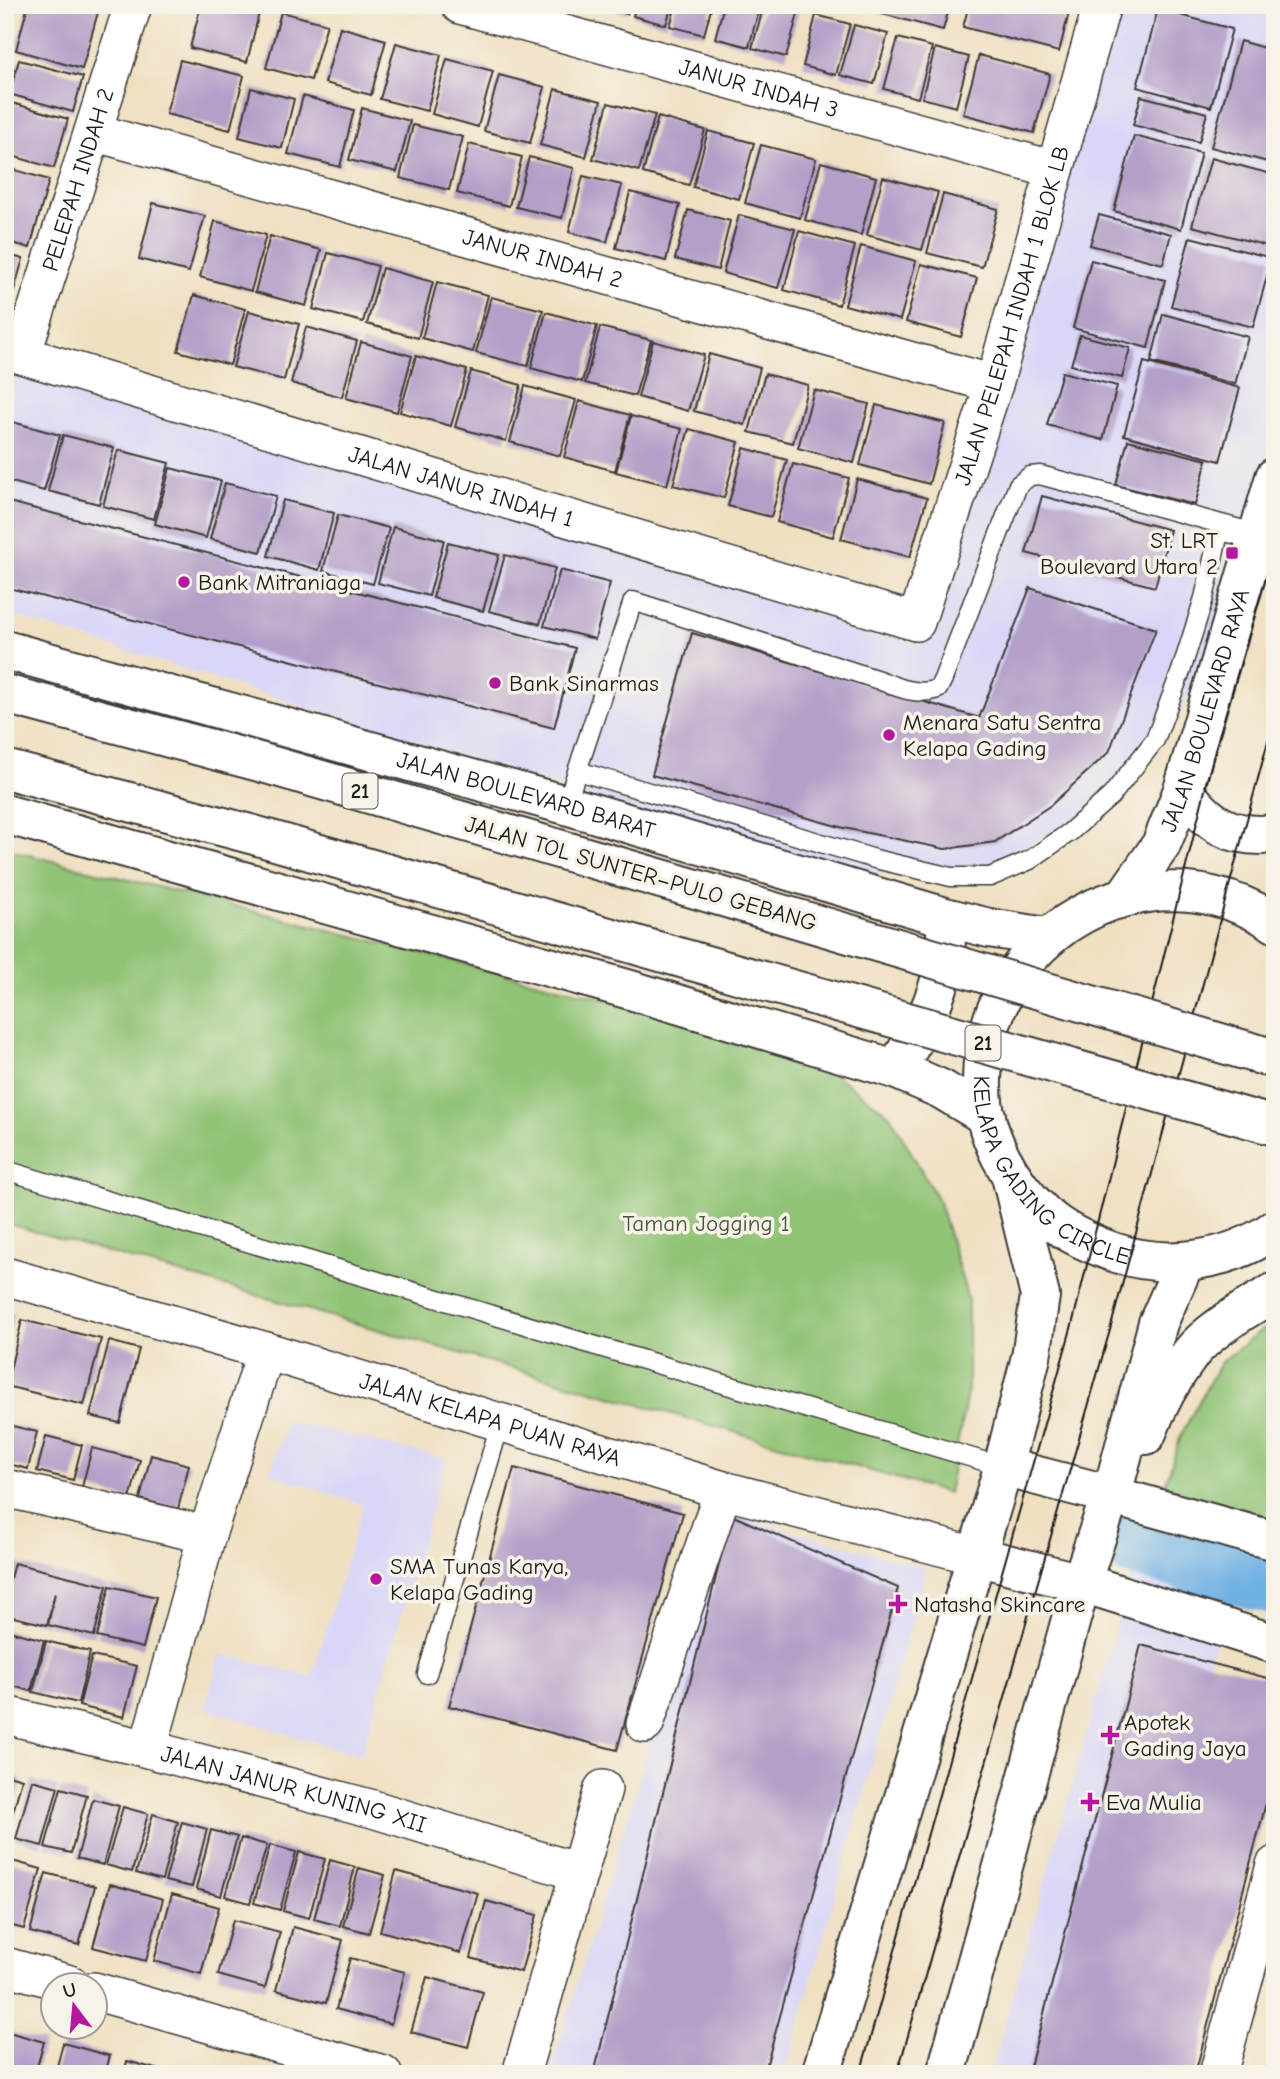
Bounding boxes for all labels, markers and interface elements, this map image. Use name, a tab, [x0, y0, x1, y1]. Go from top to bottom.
street label: JANUR INDAH 3	[676, 53, 841, 123]
street label: PELEPAH INDAH 2	[36, 85, 120, 274]
street label: JALAN PELEPAH INDAH 1 BLOK LB	[949, 143, 1075, 489]
street label: JANUR INDAH 2	[460, 223, 626, 293]
street label: JALAN JANUR INDAH 1	[345, 440, 577, 533]
place label: St. LRT Boulevard Utara 2	[1040, 527, 1218, 580]
marker: St. LRT Boulevard Utara 2	[1224, 545, 1240, 561]
place label: Bank Mitraniaga	[198, 569, 361, 596]
marker: Bank Mitraniaga	[176, 574, 192, 590]
street label: JALAN BOULEVARD RAYA	[1155, 586, 1255, 836]
place label: Bank Sinarmas	[509, 670, 659, 697]
marker: Bank Sinarmas	[487, 675, 503, 691]
place label: Menara Satu Sentra Kelapa Gading	[903, 709, 1101, 762]
marker: Menara Satu Sentra Kelapa Gading	[881, 727, 897, 743]
street label: JALAN BOULEVARD BARAT	[394, 746, 658, 845]
road number: 21	[342, 774, 378, 808]
street label: JALAN TOL SUNTER–PULO GEBANG	[462, 810, 820, 937]
road number: 21	[965, 1026, 1000, 1060]
street label: KELAPA GADING CIRCLE	[968, 1076, 1133, 1270]
park label: Taman Jogging 1	[622, 1210, 790, 1237]
street label: JALAN KELAPA PUAN RAYA	[356, 1367, 624, 1472]
place label: SMA Tunas Karya, Kelapa Gading	[390, 1553, 568, 1606]
marker: SMA Tunas Karya, Kelapa Gading	[368, 1571, 384, 1587]
place label: Natasha Skincare	[914, 1591, 1085, 1618]
marker: Natasha Skincare	[888, 1594, 908, 1614]
place label: Apotek Gading Jaya	[1124, 1709, 1247, 1762]
marker: Apotek Gading Jaya	[1102, 1727, 1118, 1743]
street label: JALAN JANUR KUNING XII	[158, 1740, 430, 1839]
place label: Eva Mulia	[1106, 1789, 1202, 1816]
marker: Eva Mulia	[1080, 1792, 1100, 1812]
north arrow	[38, 1970, 108, 2040]
text: U	[60, 1978, 79, 2003]

